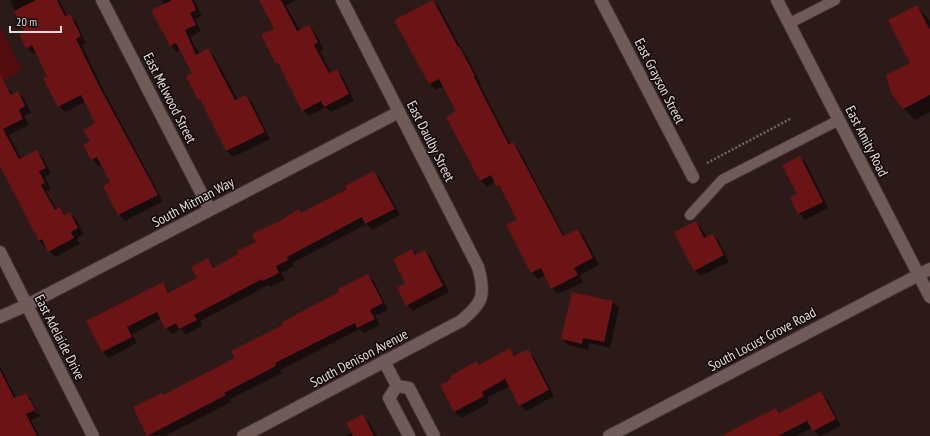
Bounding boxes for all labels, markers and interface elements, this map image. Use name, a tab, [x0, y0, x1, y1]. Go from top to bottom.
scale bar	[10, 8, 61, 34]
text: 20 m	[16, 14, 37, 29]
street label: East Grayson Street	[631, 35, 689, 127]
street label: East Melwood Street	[139, 50, 201, 146]
street label: East Daulby Street	[403, 98, 459, 185]
street label: East Amity Road	[841, 103, 893, 179]
street label: South Mitman Way	[149, 173, 238, 231]
street label: East Adelaide Drive	[31, 291, 89, 383]
street label: South Locust Grove Road	[705, 303, 819, 375]
street label: South Denison Avenue	[307, 325, 411, 391]

